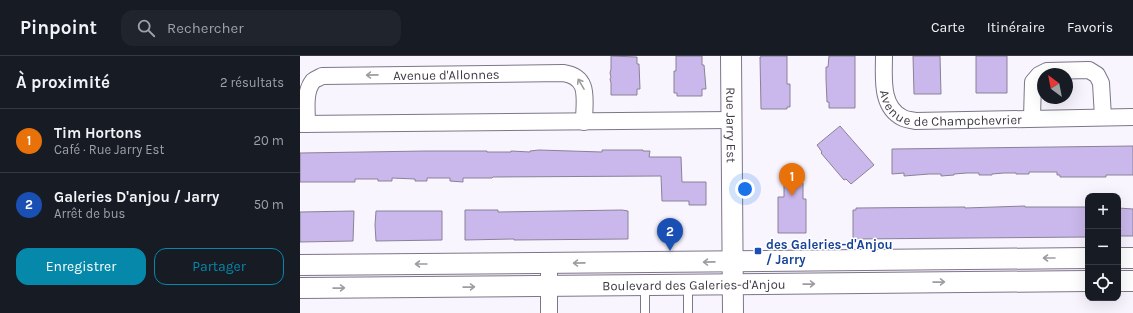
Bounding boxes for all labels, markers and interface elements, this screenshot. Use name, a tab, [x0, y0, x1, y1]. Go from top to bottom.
search box	[121, 10, 401, 46]
text: Pinpoint	[20, 17, 97, 39]
icon: search	[135, 17, 157, 39]
text: Rechercher	[167, 19, 244, 37]
text: Carte	[931, 19, 965, 36]
text: Itinéraire	[987, 19, 1045, 36]
text: Favoris	[1067, 19, 1113, 36]
street label: Avenue d'Allonnes	[393, 66, 500, 83]
north arrow	[1037, 68, 1073, 104]
text: À proximité	[16, 72, 110, 92]
one-way arrow	[366, 72, 379, 79]
text: 2 résultats	[220, 75, 284, 90]
one-way arrow	[576, 78, 584, 90]
street label: Rue Jarry Est	[724, 87, 739, 163]
street label: Avenue de Champchevrier	[877, 88, 1022, 129]
text: Tim Hortons	[54, 124, 142, 142]
text: 1	[27, 133, 31, 148]
text: 20 m	[254, 133, 284, 148]
text: Café · Rue Jarry Est	[54, 142, 164, 157]
pin: 1	[779, 163, 805, 196]
your location	[735, 179, 755, 199]
text: Galeries D'anjou / Jarry	[54, 188, 219, 206]
map controls	[1085, 193, 1121, 301]
button: +	[1085, 193, 1121, 229]
text: 2	[25, 197, 33, 212]
text: 50 m	[254, 197, 284, 212]
text: Arrêt de bus	[54, 206, 125, 221]
pin: 2	[657, 218, 683, 251]
button: −	[1085, 229, 1121, 265]
place label: des Galeries-d'Anjou / Jarry	[766, 237, 893, 267]
marker: des Galeries-d'Anjou / Jarry	[753, 246, 763, 256]
button: Enregistrer	[16, 248, 146, 285]
button: Partager	[154, 248, 284, 285]
one-way arrow	[1043, 255, 1056, 262]
one-way arrow	[703, 258, 716, 266]
one-way arrow	[573, 259, 586, 267]
one-way arrow	[415, 260, 428, 268]
button: locate	[1085, 265, 1121, 301]
street label: Boulevard des Galeries-d'Anjou	[602, 276, 786, 293]
one-way arrow	[932, 278, 945, 286]
one-way arrow	[802, 280, 815, 288]
one-way arrow	[462, 283, 475, 291]
one-way arrow	[332, 284, 345, 292]

